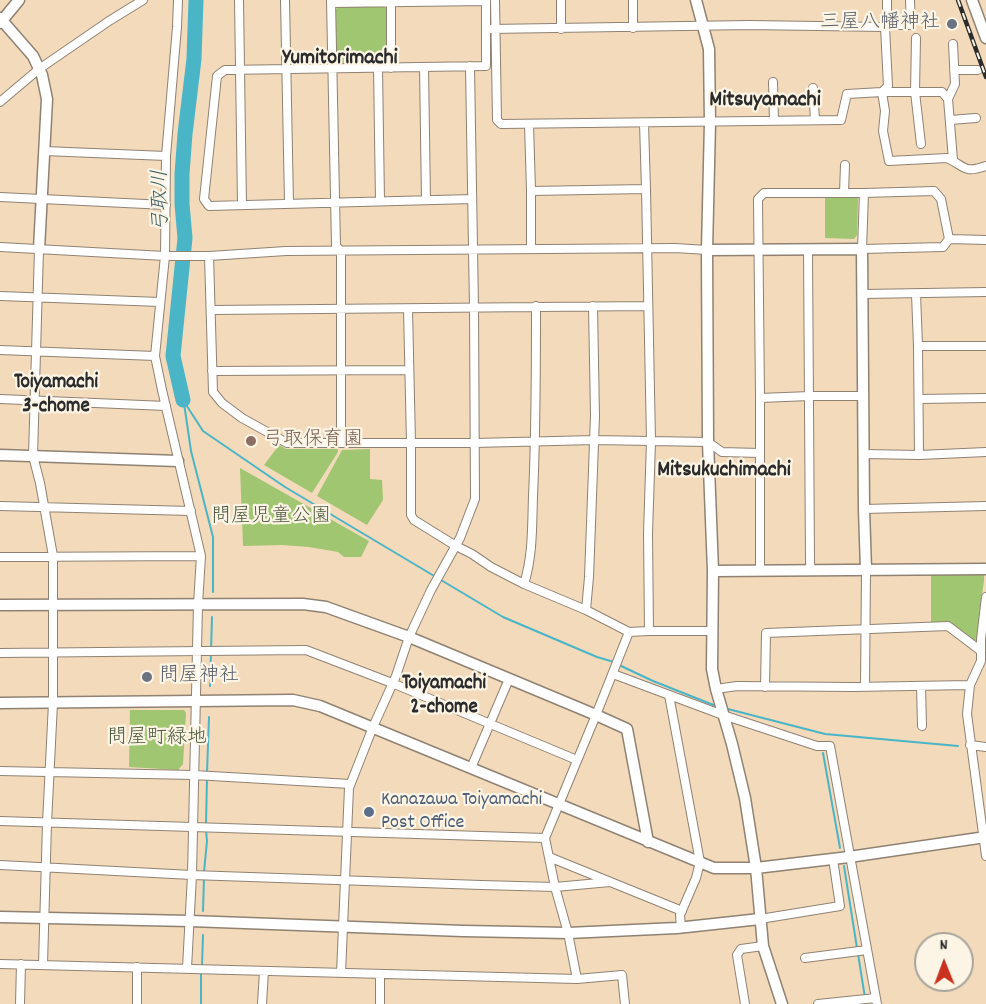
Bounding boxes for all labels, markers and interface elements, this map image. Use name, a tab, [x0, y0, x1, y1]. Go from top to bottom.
place label: 三屋八幡神社	[820, 12, 940, 36]
marker: 三屋八幡神社	[945, 17, 959, 31]
district label: Yumitorimachi	[282, 47, 398, 73]
district label: Mitsuyamachi	[709, 89, 821, 115]
water label: 弓取川	[150, 169, 176, 233]
district label: Toiyamachi 3-chome	[14, 371, 98, 421]
place label: 弓取保育園	[263, 429, 363, 453]
marker: 弓取保育園	[244, 434, 258, 448]
district label: Mitsukuchimachi	[657, 459, 791, 485]
park label: 問屋児童公園	[211, 506, 331, 530]
place label: 問屋神社	[159, 665, 239, 689]
marker: 問屋神社	[140, 670, 154, 684]
district label: Toiyamachi 2-chome	[402, 672, 486, 722]
park label: 問屋町緑地	[107, 727, 207, 751]
place label: Kanazawa Toiyamachi Post Office	[381, 789, 542, 836]
marker: Kanazawa Toiyamachi Post Office	[362, 805, 376, 819]
north arrow	[914, 932, 974, 992]
text: N	[940, 934, 948, 957]

